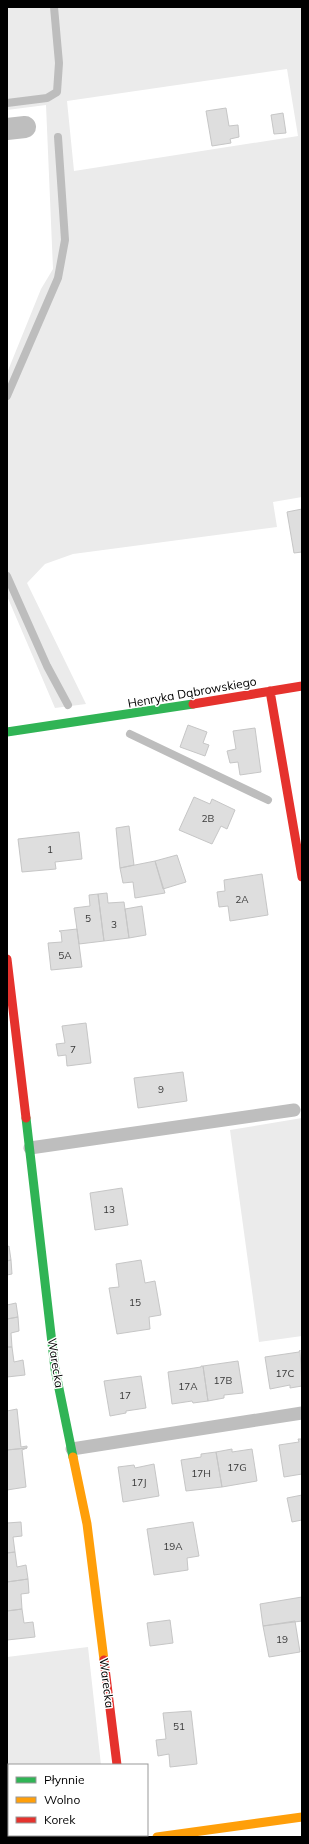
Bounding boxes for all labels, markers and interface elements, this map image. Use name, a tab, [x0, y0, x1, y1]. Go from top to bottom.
street label: Henryka Dąbrowskiego	[126, 673, 258, 711]
house number: 2B	[202, 812, 215, 825]
house number: 1	[47, 843, 53, 856]
house number: 2A	[235, 893, 249, 906]
house number: 5	[85, 912, 91, 925]
house number: 3	[111, 918, 117, 931]
house number: 5A	[58, 949, 72, 962]
house number: 7	[70, 1043, 76, 1056]
house number: 9	[158, 1083, 164, 1096]
house number: 13	[103, 1203, 115, 1216]
house number: 15	[129, 1296, 141, 1309]
street label: Warecka	[45, 1337, 67, 1389]
house number: 17C	[276, 1367, 295, 1380]
house number: 17B	[214, 1374, 233, 1387]
house number: 17A	[178, 1380, 198, 1393]
house number: 17	[119, 1389, 131, 1402]
house number: 17G	[227, 1461, 247, 1474]
house number: 17H	[191, 1467, 211, 1480]
house number: 17J	[131, 1476, 147, 1489]
house number: 19A	[163, 1540, 183, 1553]
house number: 19	[276, 1633, 288, 1646]
street label: Warecka	[97, 1657, 117, 1709]
house number: 51	[173, 1720, 185, 1733]
legend	[8, 1764, 148, 1836]
text: Płynnie	[44, 1772, 85, 1787]
text: Wolno	[44, 1792, 80, 1807]
text: Korek	[44, 1812, 76, 1827]

